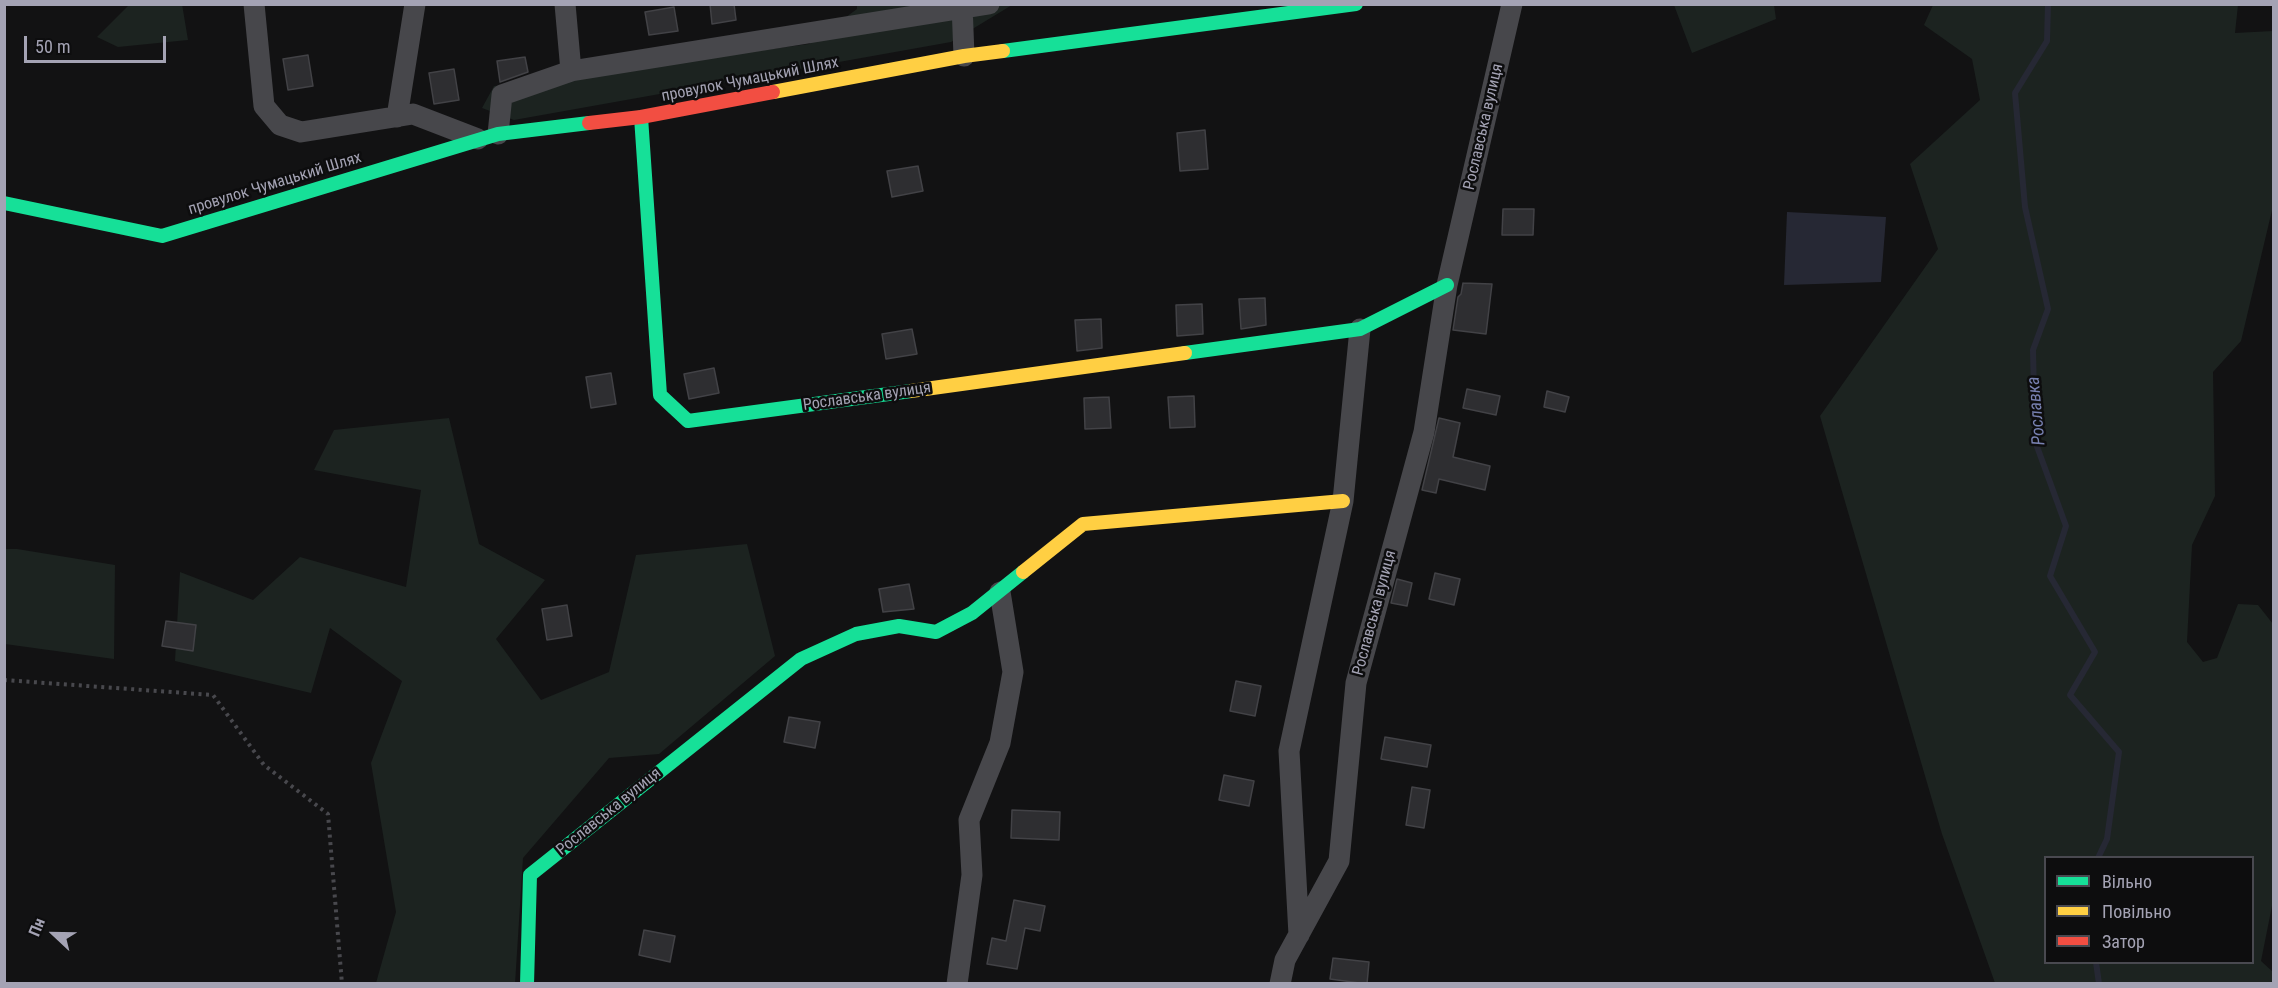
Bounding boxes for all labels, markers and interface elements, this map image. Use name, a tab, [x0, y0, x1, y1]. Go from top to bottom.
scale bar	[27, 24, 170, 62]
text: 50 m	[35, 36, 70, 57]
street label: провулок Чумацький Шлях	[660, 53, 840, 107]
street label: Рославська вулиця	[1460, 62, 1508, 192]
street label: провулок Чумацький Шлях	[186, 149, 364, 219]
water label: Рославка	[2023, 376, 2051, 446]
street label: Рославська вулиця	[802, 379, 932, 415]
street label: Рославська вулиця	[1349, 548, 1401, 678]
street label: Рославська вулиця	[553, 764, 665, 860]
legend	[2044, 856, 2254, 964]
text: Вільно	[2102, 871, 2152, 892]
text: Повільно	[2102, 901, 2171, 922]
north arrow	[24, 904, 84, 964]
text: Пн	[25, 915, 49, 939]
text: Затор	[2102, 931, 2145, 952]

